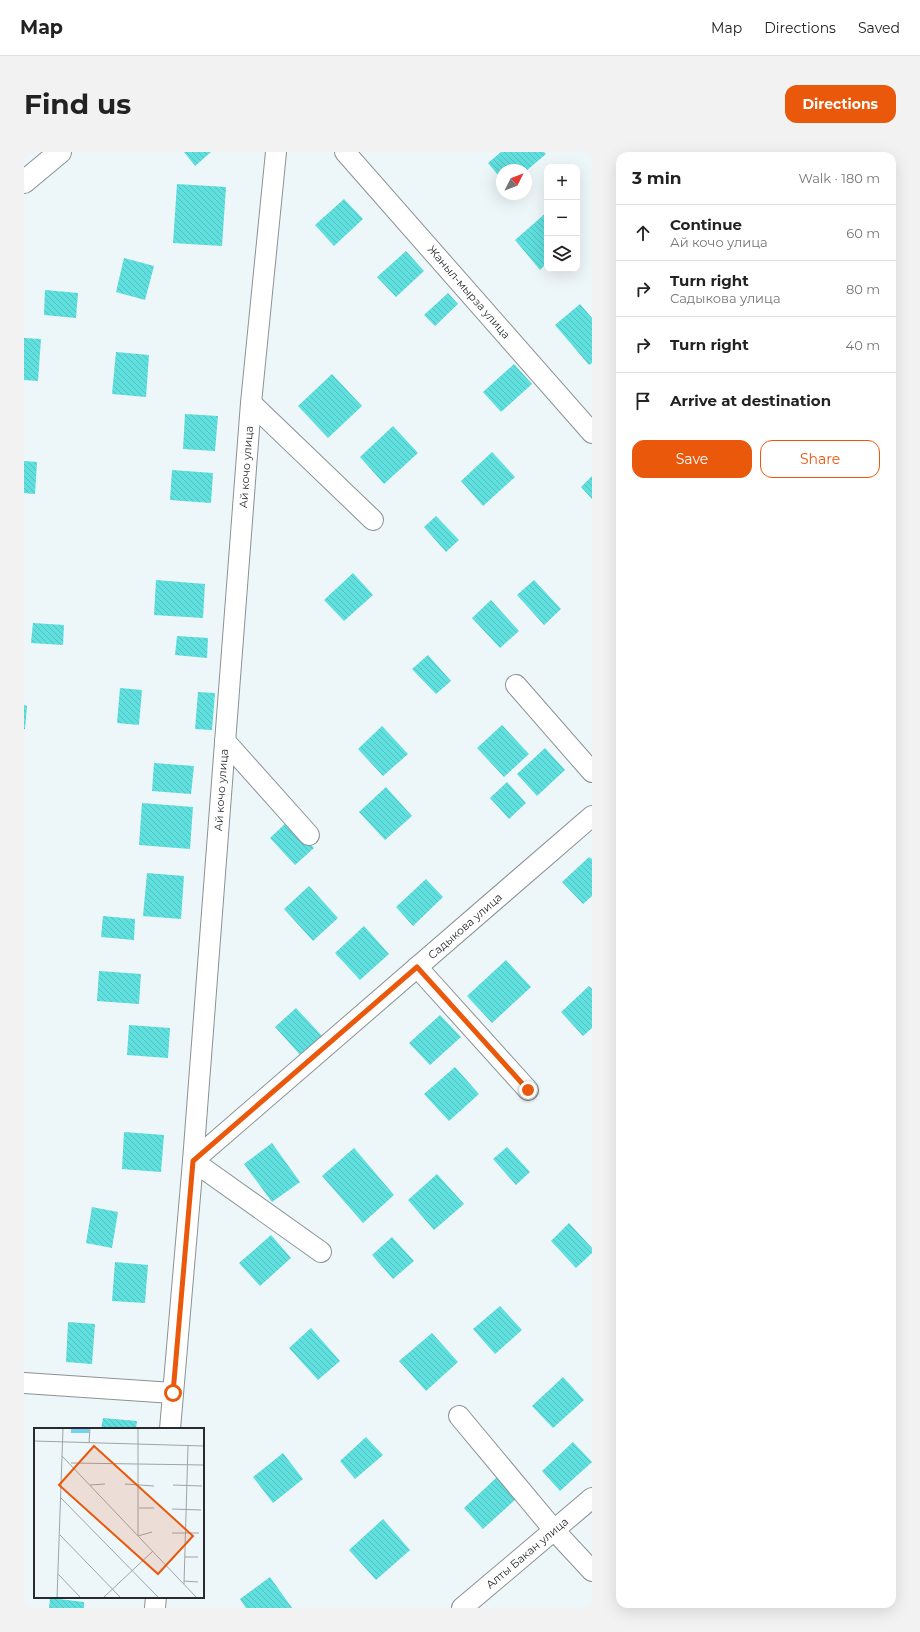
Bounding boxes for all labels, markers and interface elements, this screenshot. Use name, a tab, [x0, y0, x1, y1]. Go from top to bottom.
text: Map	[20, 16, 63, 39]
text: Map	[711, 19, 742, 37]
text: Directions	[764, 19, 836, 37]
text: Saved	[858, 19, 900, 37]
button: Directions	[785, 85, 896, 123]
text: Find us	[24, 87, 131, 121]
north arrow	[496, 164, 532, 200]
map controls	[544, 164, 580, 272]
button: +	[544, 164, 580, 200]
text: 3 min	[632, 168, 682, 188]
text: Walk · 180 m	[798, 170, 880, 186]
button: −	[544, 200, 580, 236]
text: Continue	[670, 215, 742, 234]
icon: ahead	[632, 222, 654, 244]
text: 60 m	[846, 225, 880, 241]
text: Ай кочо улица	[670, 234, 768, 250]
button: layers	[544, 236, 580, 272]
street label: Жаныл-мырза улица	[425, 243, 513, 341]
text: Turn right	[670, 271, 749, 290]
icon: right	[632, 278, 654, 300]
text: 80 m	[846, 281, 880, 297]
text: Садыкова улица	[670, 290, 781, 306]
icon: right	[632, 334, 654, 356]
text: Turn right	[670, 335, 749, 354]
text: 40 m	[846, 337, 880, 353]
icon: arrive	[632, 390, 654, 412]
text: Arrive at destination	[670, 391, 831, 410]
street label: Ай кочо улица	[236, 425, 256, 509]
button: Save	[632, 440, 752, 478]
button: Share	[760, 440, 880, 478]
street label: Ай кочо улица	[211, 748, 231, 832]
street label: Садыкова улица	[425, 890, 505, 962]
route end	[519, 1081, 537, 1099]
route start	[164, 1384, 182, 1402]
inset map	[34, 1428, 204, 1598]
street label: Алты Бакан улица	[483, 1514, 571, 1592]

